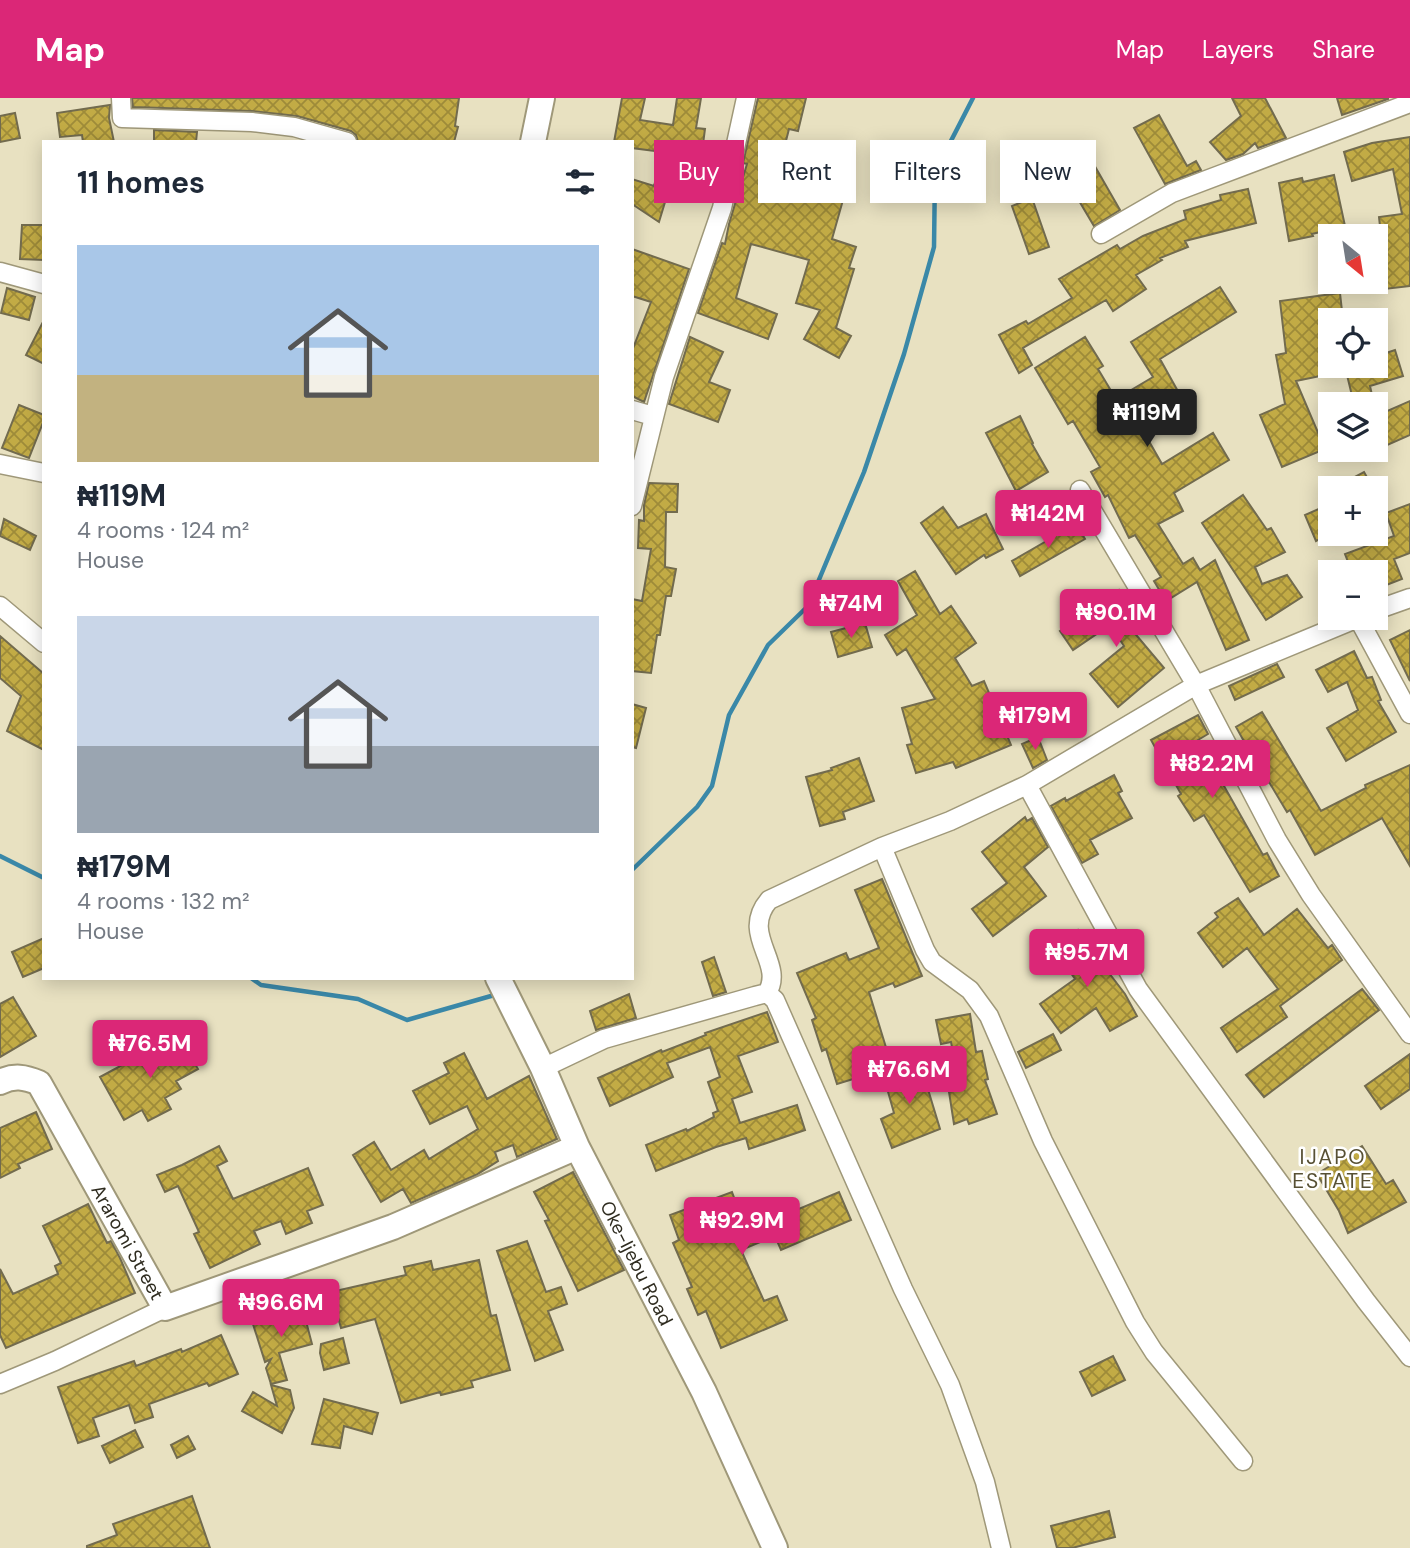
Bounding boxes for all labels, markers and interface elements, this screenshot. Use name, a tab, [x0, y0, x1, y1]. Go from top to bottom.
text: Map	[35, 28, 105, 71]
text: Map	[1116, 34, 1164, 65]
text: Layers	[1202, 34, 1274, 65]
text: Share	[1312, 34, 1375, 65]
chip: Buy	[654, 140, 744, 203]
chip: Rent	[758, 140, 856, 203]
chip: Filters	[870, 140, 986, 203]
chip: New	[1000, 140, 1096, 203]
text: 11 homes	[77, 163, 205, 202]
icon: filters	[561, 163, 599, 201]
north arrow	[1318, 224, 1388, 294]
map controls	[1318, 224, 1388, 630]
icon: home	[275, 290, 401, 416]
button: locate	[1318, 308, 1388, 378]
pin: ₦119M	[1098, 390, 1196, 449]
button: layers	[1318, 392, 1388, 462]
text: ₦119M	[1113, 397, 1181, 427]
text: ₦119M	[77, 476, 166, 515]
button: +	[1318, 476, 1388, 546]
pin: ₦142M	[999, 490, 1097, 550]
text: ₦142M	[1011, 498, 1085, 528]
text: 4 rooms · 124 m²	[77, 515, 249, 545]
text: House	[77, 545, 144, 575]
button: −	[1318, 560, 1388, 630]
pin: ₦74M	[810, 580, 892, 640]
text: ₦74M	[819, 588, 883, 618]
pin: ₦90.1M	[1059, 589, 1173, 649]
text: ₦90.1M	[1076, 597, 1156, 627]
icon: home	[275, 661, 401, 787]
pin: ₦179M	[986, 692, 1084, 752]
text: ₦179M	[999, 700, 1071, 730]
pin: ₦82.2M	[1155, 740, 1269, 800]
text: ₦82.2M	[1170, 748, 1254, 778]
text: ₦179M	[77, 847, 171, 886]
text: 4 rooms · 132 m²	[77, 886, 249, 916]
text: House	[77, 916, 144, 946]
pin: ₦95.7M	[1030, 930, 1144, 989]
text: ₦95.7M	[1045, 937, 1129, 967]
pin: ₦76.5M	[93, 1020, 207, 1080]
text: ₦76.5M	[109, 1028, 192, 1058]
pin: ₦76.6M	[852, 1046, 966, 1106]
text: ₦76.6M	[868, 1054, 950, 1084]
district label: IJAPO ESTATE	[1292, 1143, 1374, 1195]
street label: Araromi Street	[86, 1180, 170, 1304]
street label: Oke-Ijebu Road	[594, 1197, 679, 1330]
pin: ₦92.9M	[685, 1198, 799, 1257]
text: ₦92.9M	[700, 1205, 784, 1235]
pin: ₦96.6M	[224, 1280, 338, 1339]
text: ₦96.6M	[238, 1287, 324, 1317]

